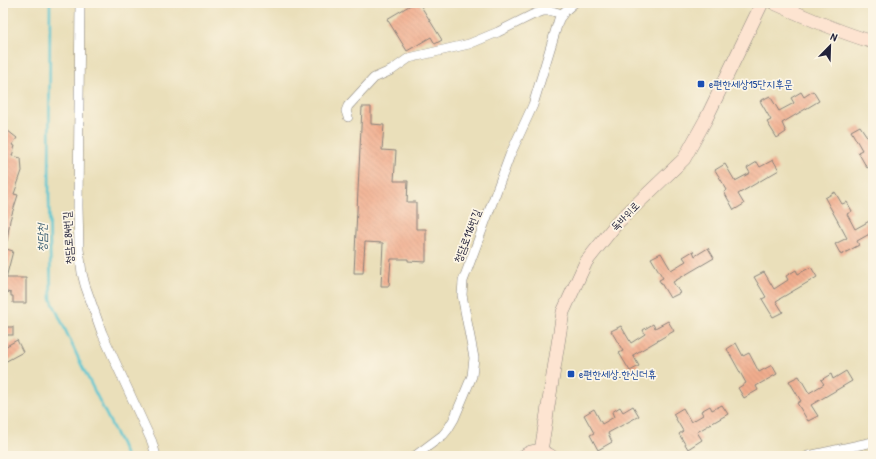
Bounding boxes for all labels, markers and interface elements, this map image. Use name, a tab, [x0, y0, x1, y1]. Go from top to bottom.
north arrow	[810, 26, 850, 66]
text: N	[828, 29, 839, 44]
place label: e편한세상15단지후문	[709, 77, 793, 91]
marker: e편한세상15단지후문	[696, 79, 706, 89]
street label: 독바위로	[608, 198, 642, 234]
street label: 청담로116번길	[450, 207, 484, 265]
street label: 청담로84번길	[60, 211, 76, 265]
water label: 청담천	[33, 222, 50, 252]
place label: e편한세상.한신더휴	[579, 367, 657, 381]
marker: e편한세상.한신더휴	[566, 369, 576, 379]

